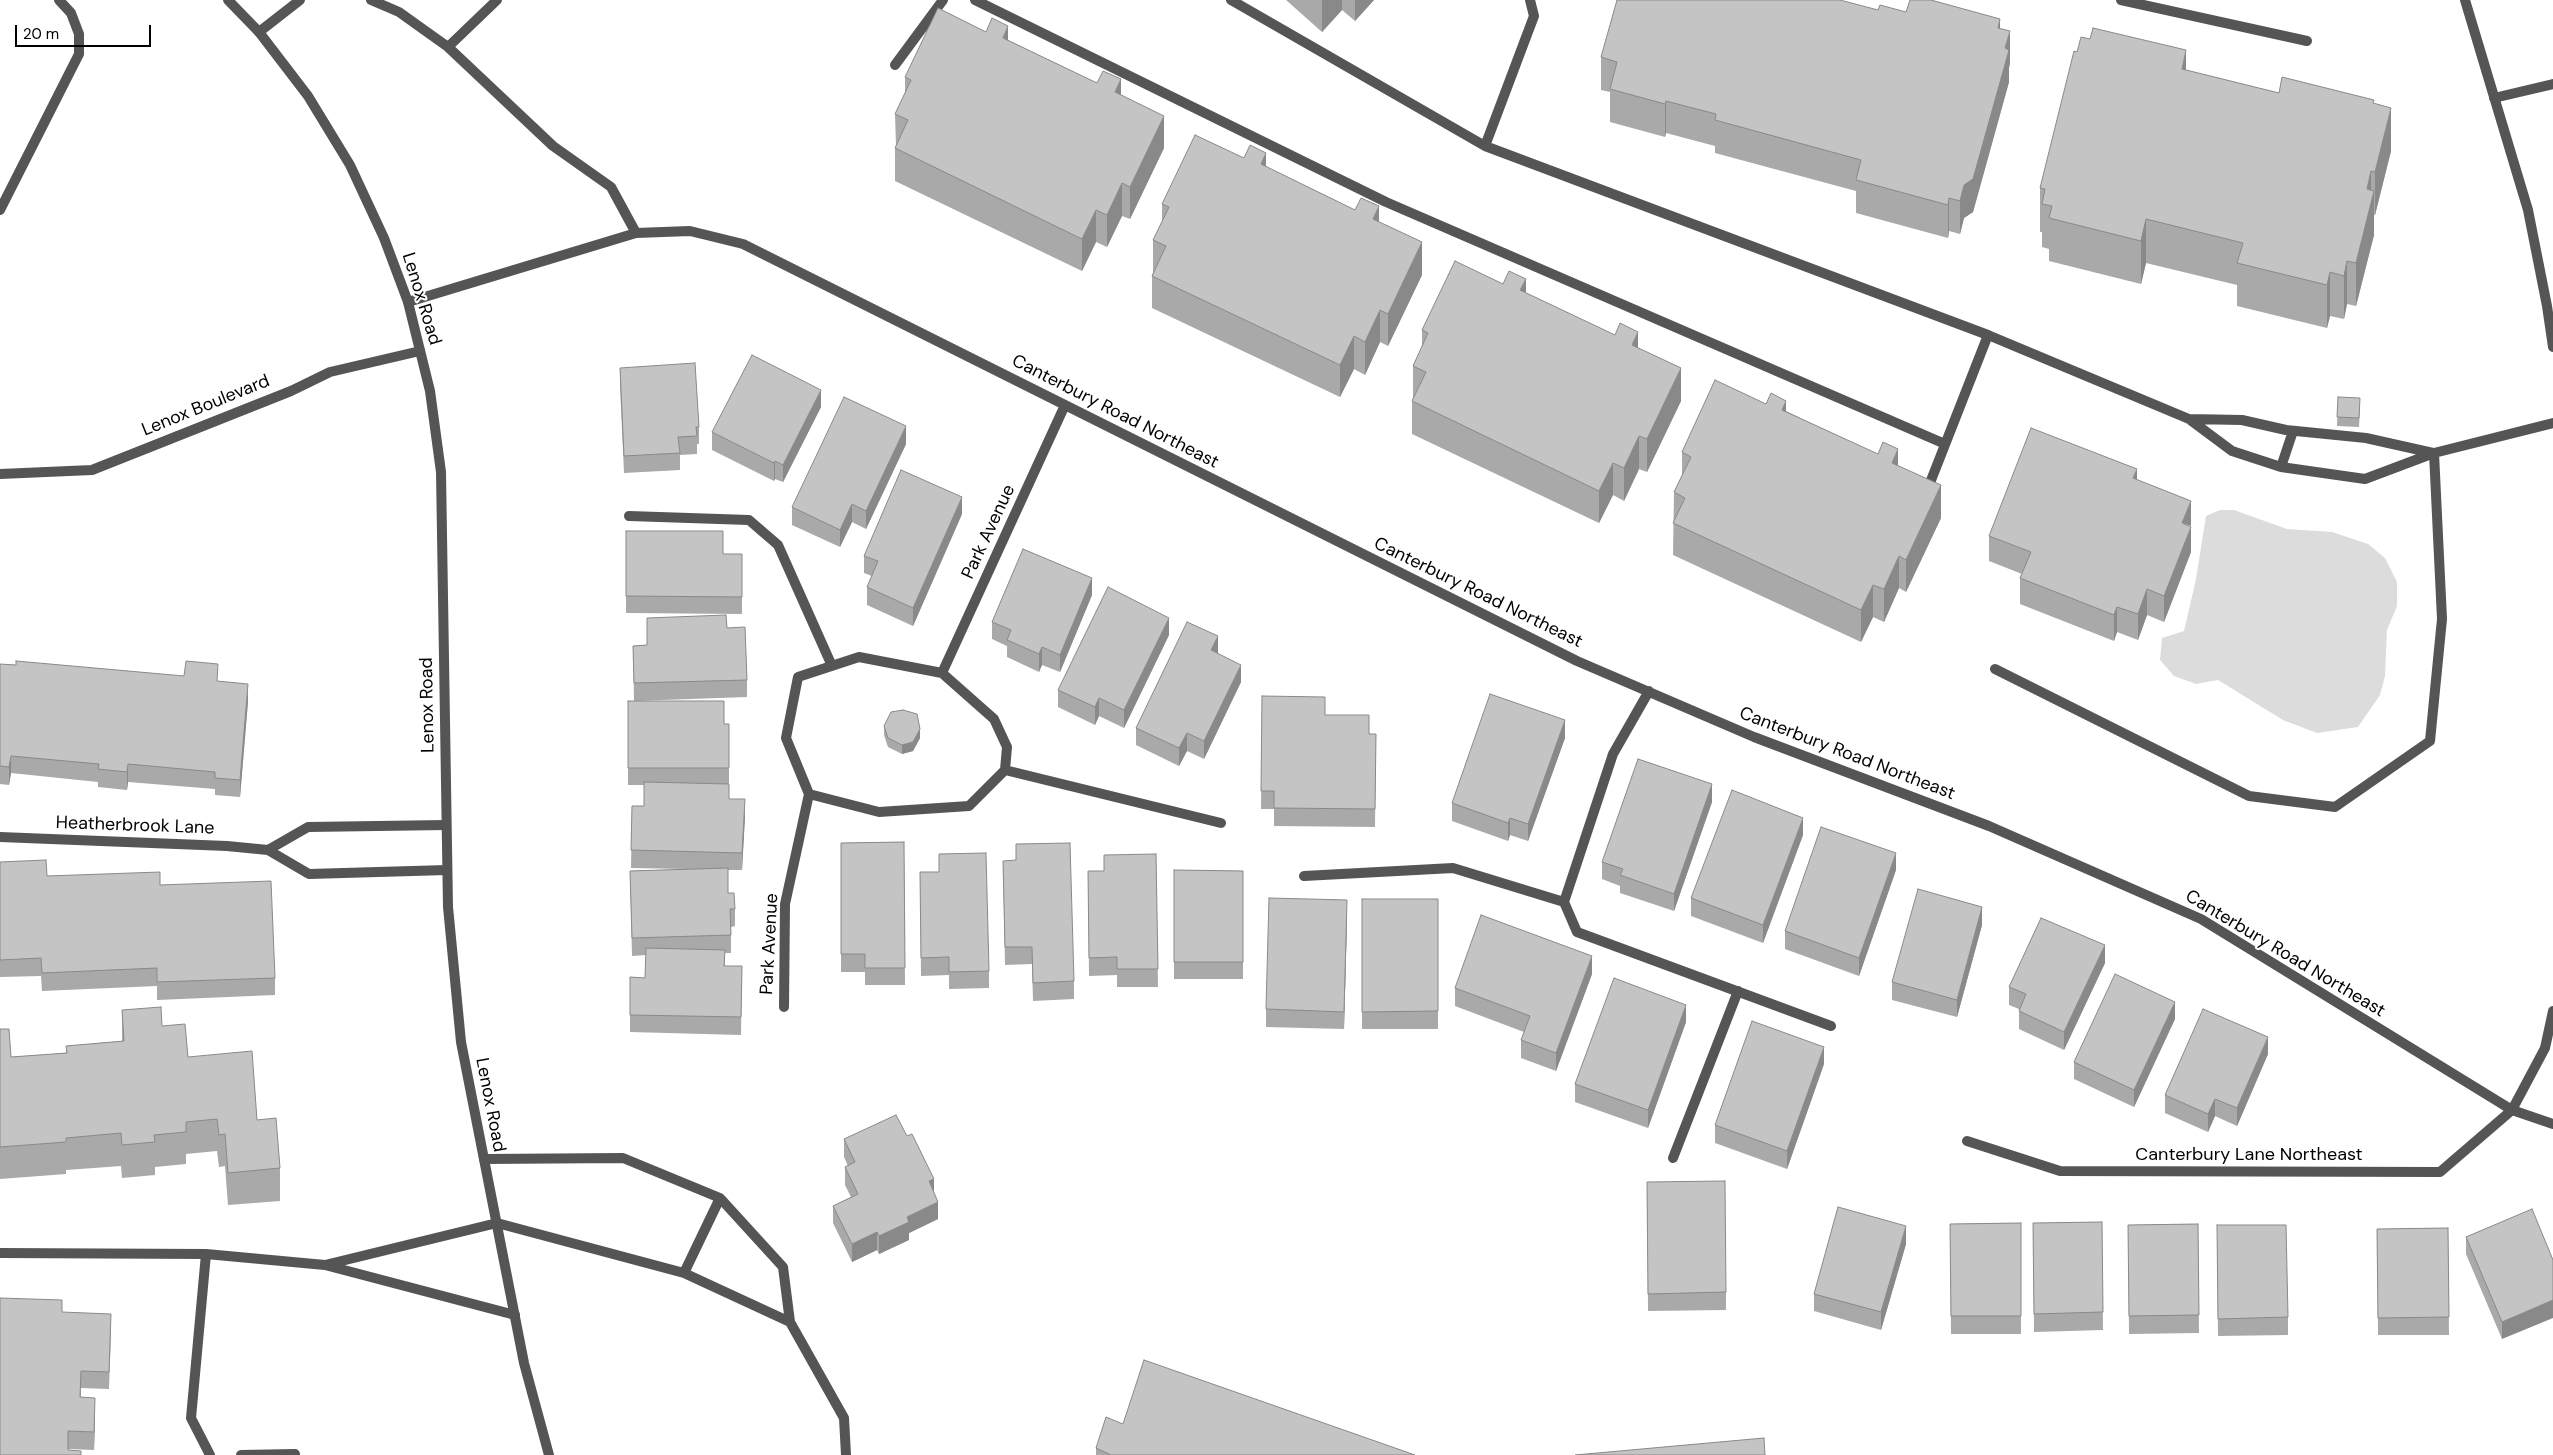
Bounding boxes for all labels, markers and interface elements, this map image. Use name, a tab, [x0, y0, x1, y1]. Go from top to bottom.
scale bar	[18, 15, 154, 47]
text: 20 m	[23, 24, 59, 44]
street label: Lenox Road	[397, 250, 445, 348]
street label: Canterbury Road Northeast	[1008, 350, 1222, 474]
street label: Lenox Boulevard	[139, 371, 273, 441]
street label: Park Avenue	[958, 481, 1020, 583]
street label: Canterbury Road Northeast	[1370, 533, 1586, 653]
street label: Lenox Road	[416, 657, 440, 753]
street label: Canterbury Road Northeast	[1736, 703, 1958, 805]
street label: Heatherbrook Lane	[55, 812, 215, 840]
street label: Canterbury Road Northeast	[2181, 886, 2389, 1022]
street label: Park Avenue	[757, 893, 783, 995]
street label: Lenox Road	[470, 1056, 510, 1154]
street label: Canterbury Lane Northeast	[2135, 1144, 2363, 1166]

